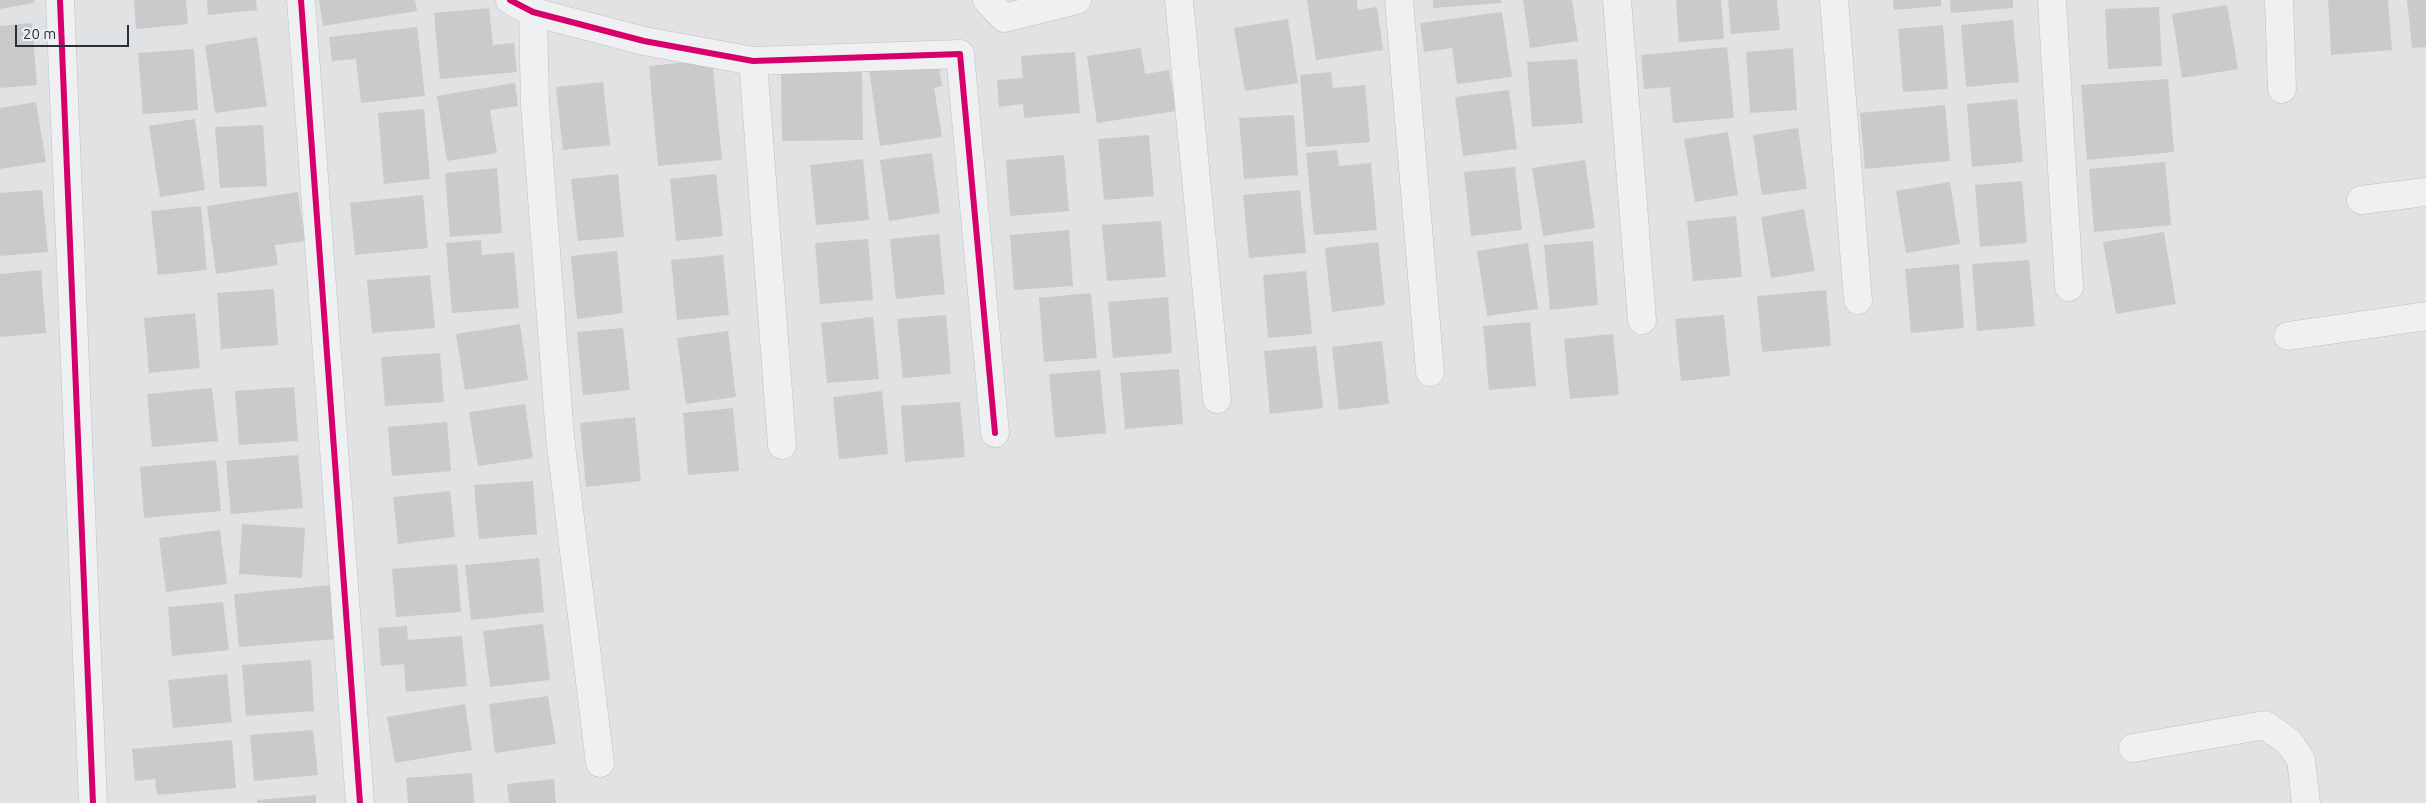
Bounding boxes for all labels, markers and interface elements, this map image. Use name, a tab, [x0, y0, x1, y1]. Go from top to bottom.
scale bar	[18, 15, 131, 47]
text: 20 m	[23, 25, 56, 42]

